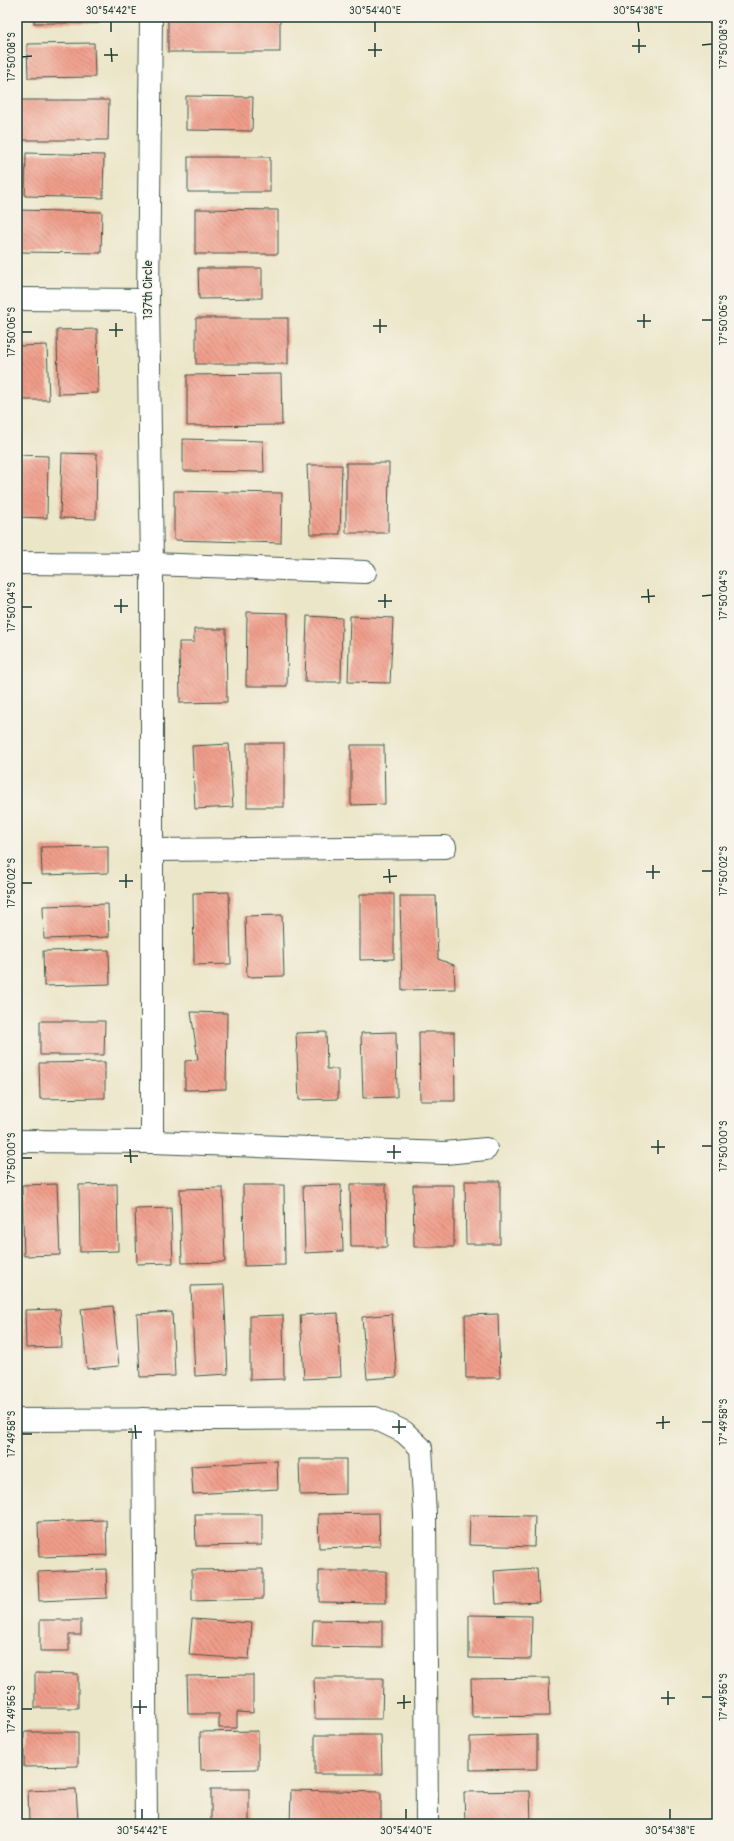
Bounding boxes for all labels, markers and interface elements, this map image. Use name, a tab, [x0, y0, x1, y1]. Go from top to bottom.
text: 30°54'42"E	[86, 5, 136, 17]
text: 30°54'40"E	[349, 5, 401, 17]
text: 30°54'38"E	[613, 5, 663, 17]
text: 17°50'08"S	[718, 19, 730, 69]
text: 17°50'08"S	[6, 32, 18, 82]
street label: 137th Circle	[141, 260, 156, 320]
text: 17°50'06"S	[718, 295, 730, 345]
text: 17°50'06"S	[6, 307, 18, 357]
text: 17°50'04"S	[718, 570, 730, 620]
text: 17°50'04"S	[6, 582, 18, 632]
text: 17°50'02"S	[718, 846, 730, 896]
text: 17°50'02"S	[6, 858, 18, 908]
text: 17°50'00"S	[718, 1120, 730, 1172]
text: 17°50'00"S	[6, 1132, 18, 1184]
text: 17°49'58"S	[718, 1398, 730, 1445]
text: 17°49'58"S	[6, 1410, 18, 1457]
text: 17°49'56"S	[718, 1673, 730, 1721]
text: 17°49'56"S	[6, 1685, 18, 1733]
text: 30°54'42"E	[117, 1825, 167, 1837]
text: 30°54'40"E	[380, 1825, 432, 1837]
text: 30°54'38"E	[645, 1825, 695, 1837]

